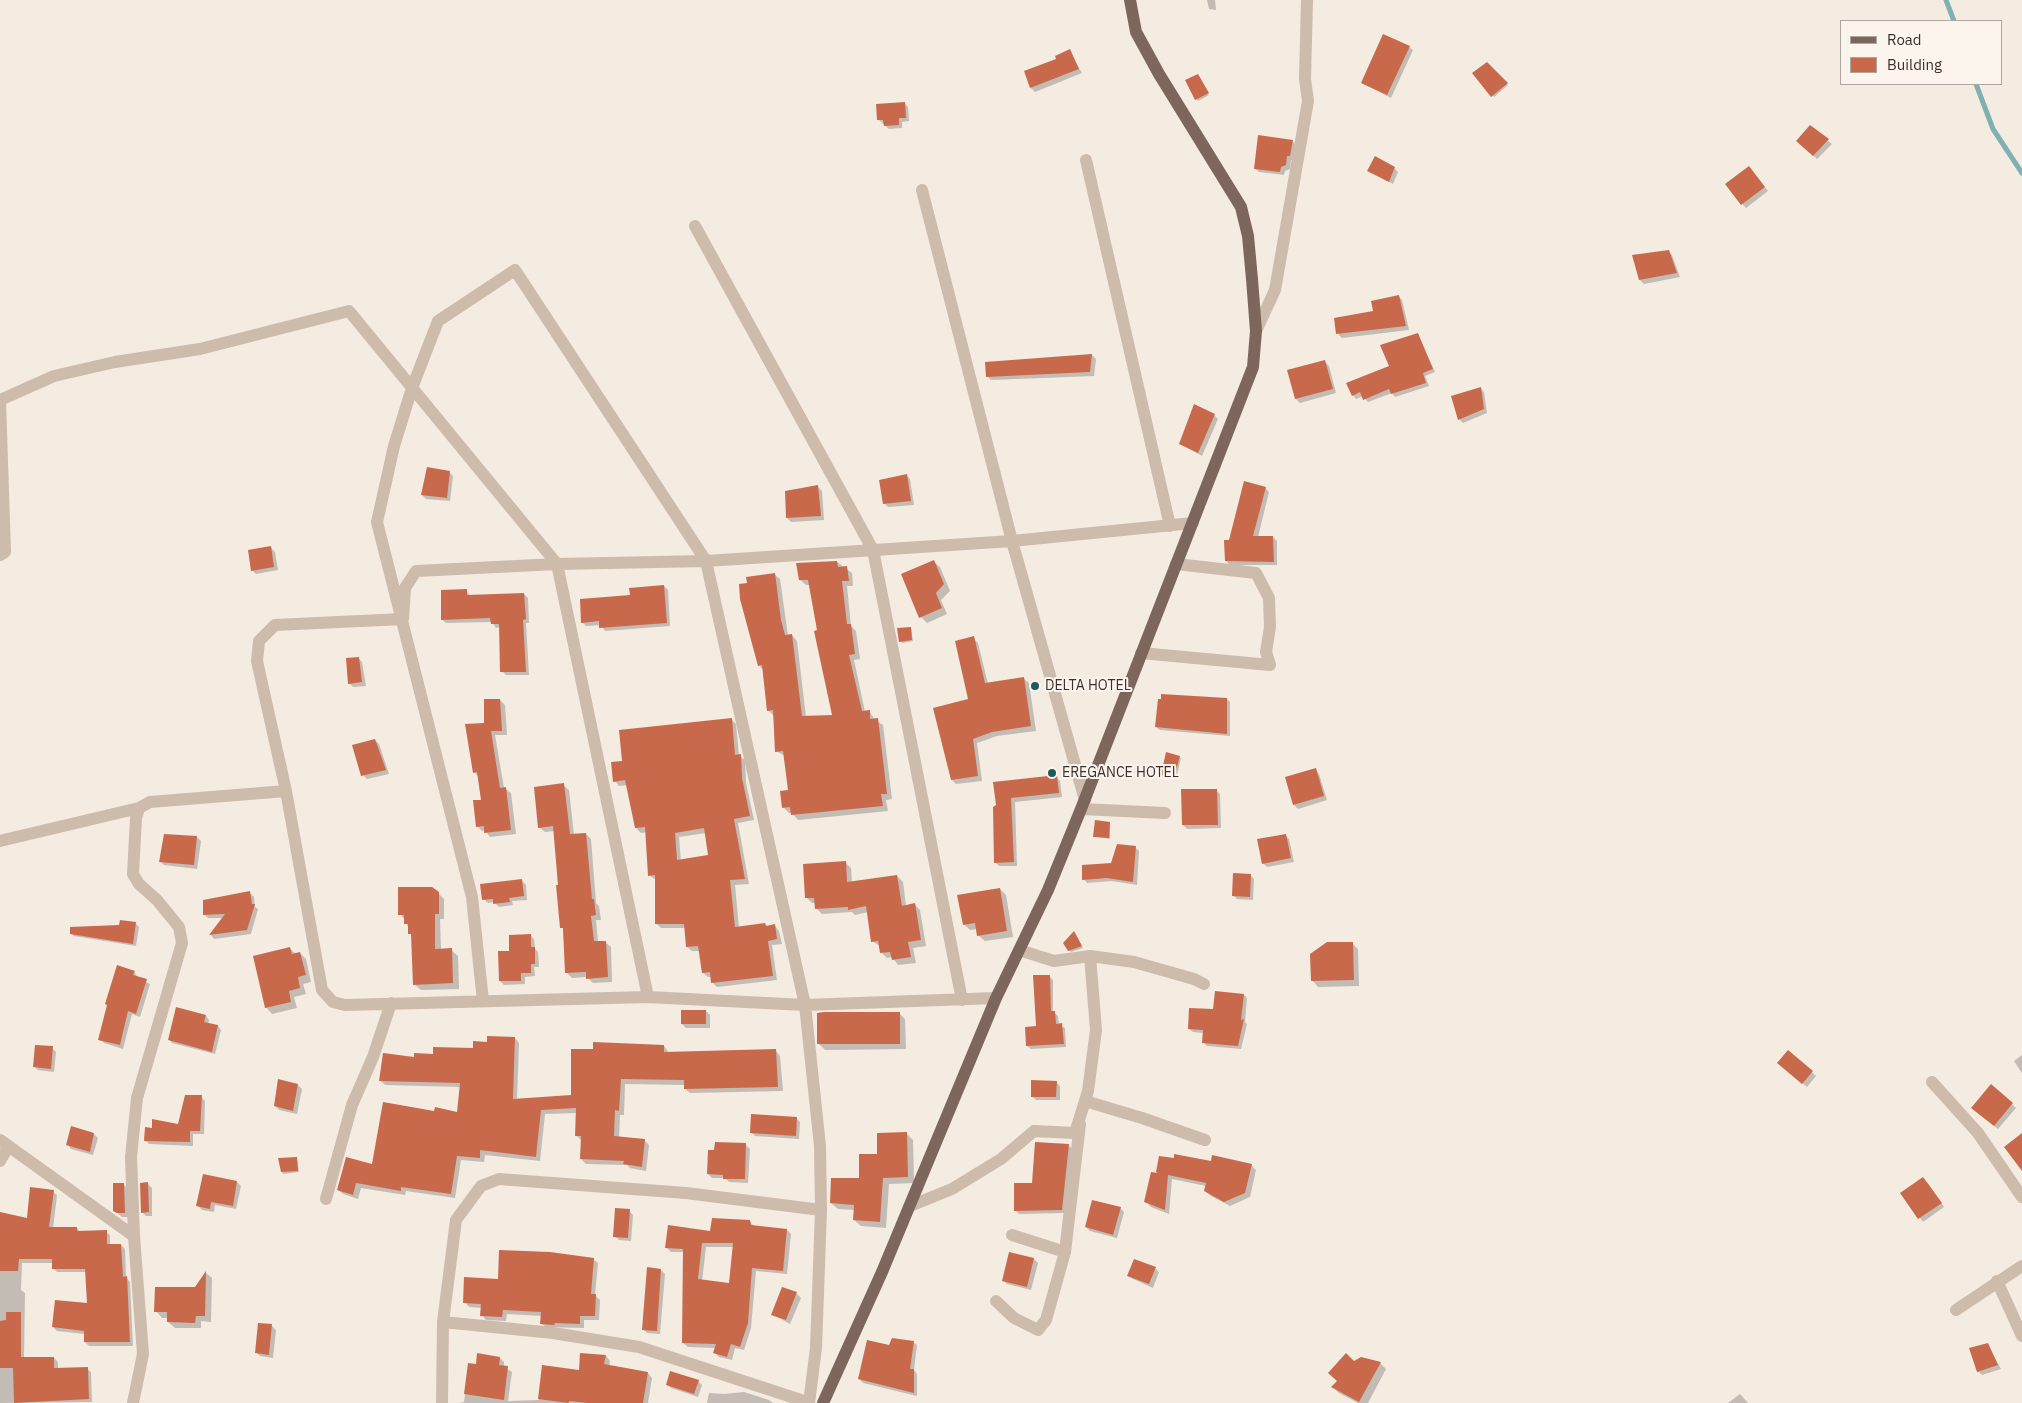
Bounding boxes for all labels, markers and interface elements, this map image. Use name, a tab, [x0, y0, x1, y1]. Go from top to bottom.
legend	[1840, 20, 2002, 85]
text: Road	[1887, 30, 1922, 49]
text: Building	[1887, 55, 1942, 74]
place label: DELTA HOTEL	[1045, 678, 1131, 694]
marker: DELTA HOTEL	[1029, 680, 1041, 692]
place label: EREGANCE HOTEL	[1062, 765, 1179, 781]
marker: EREGANCE HOTEL	[1046, 767, 1058, 779]

